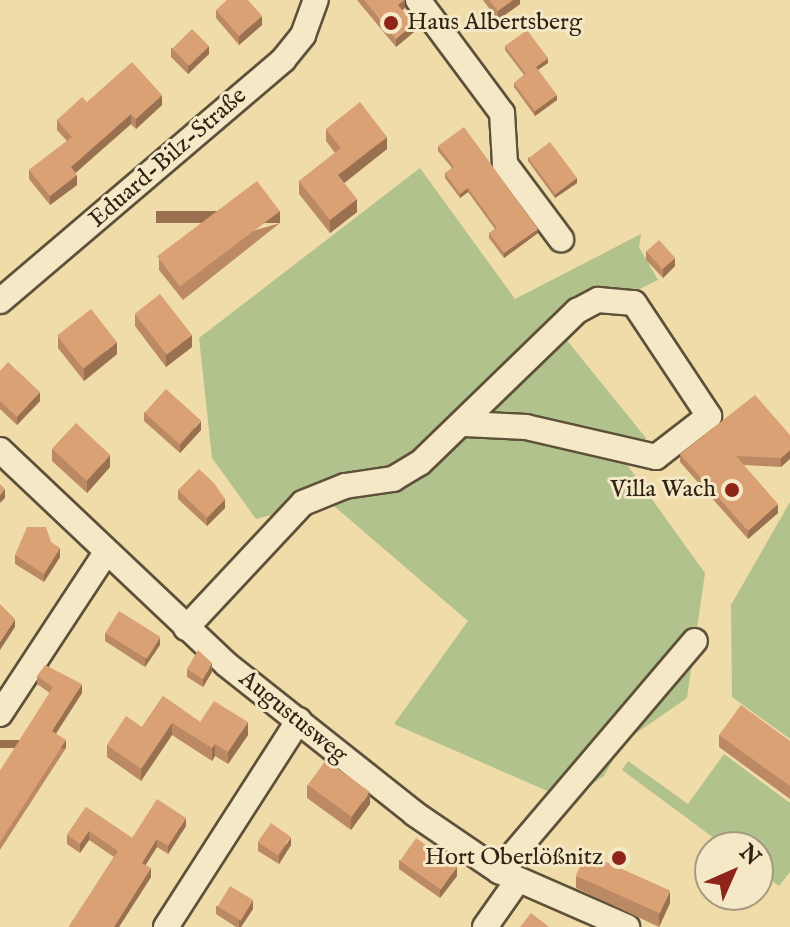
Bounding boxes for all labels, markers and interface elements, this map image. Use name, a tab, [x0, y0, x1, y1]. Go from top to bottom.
place label: Haus Albertsberg	[407, 9, 582, 37]
marker: Haus Albertsberg	[382, 14, 400, 32]
street label: Eduard-Bilz-Straße	[83, 82, 253, 234]
place label: Villa Wach	[610, 476, 716, 504]
marker: Villa Wach	[723, 481, 741, 499]
street label: Augustusweg	[233, 664, 353, 770]
north arrow	[694, 831, 774, 911]
text: N	[733, 839, 766, 872]
place label: Hort Oberlößnitz	[425, 844, 603, 872]
marker: Hort Oberlößnitz	[610, 849, 628, 867]

